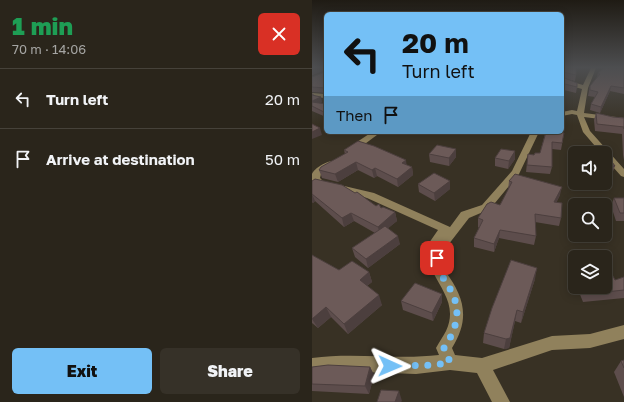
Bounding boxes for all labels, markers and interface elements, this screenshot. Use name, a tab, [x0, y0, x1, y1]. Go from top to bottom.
text: 1 min	[12, 11, 73, 40]
button: close	[258, 13, 300, 55]
text: 20 m	[402, 26, 469, 59]
icon: left	[336, 28, 388, 80]
text: 70 m · 14:06	[12, 41, 86, 57]
text: Turn left	[402, 60, 475, 82]
icon: left	[12, 88, 34, 110]
text: Turn left	[46, 90, 108, 108]
text: 20 m	[265, 90, 300, 108]
icon: arrive	[380, 104, 402, 126]
text: Then	[336, 106, 372, 124]
map controls	[568, 146, 612, 294]
button: sound	[568, 146, 612, 190]
icon: arrive	[12, 148, 34, 170]
text: Arrive at destination	[46, 150, 195, 168]
text: 50 m	[265, 150, 300, 168]
button: search	[568, 198, 612, 242]
pin	[420, 241, 454, 275]
icon: arrive	[426, 247, 448, 269]
button: layers	[568, 250, 612, 294]
position arrow	[369, 345, 411, 387]
button: Exit	[12, 348, 152, 394]
button: Share	[160, 348, 300, 394]

